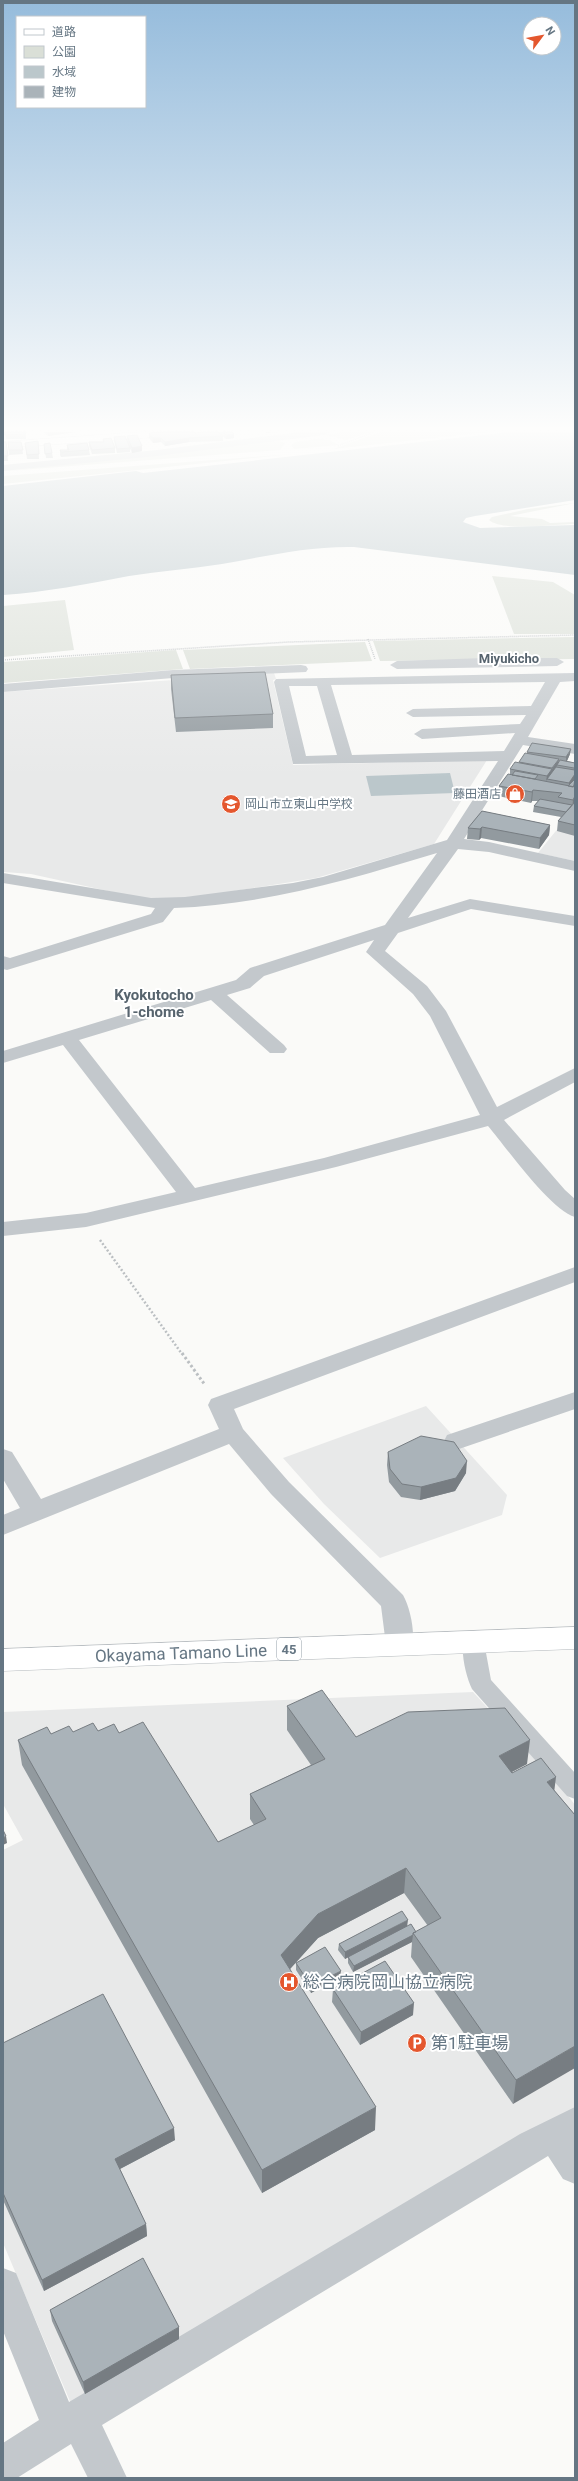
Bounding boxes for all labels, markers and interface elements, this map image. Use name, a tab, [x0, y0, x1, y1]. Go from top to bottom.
legend	[16, 16, 146, 108]
north arrow	[522, 16, 562, 56]
text: N	[542, 24, 558, 38]
text: 道路	[52, 25, 76, 39]
text: 公園	[52, 45, 76, 59]
text: 水域	[52, 65, 76, 79]
text: 建物	[52, 85, 76, 99]
district label: Miyukicho	[479, 651, 539, 666]
shop icon: 藤田酒店	[504, 783, 526, 805]
place label: 藤田酒店	[453, 787, 501, 801]
school or university icon: 岡山市立東山中学校	[220, 793, 242, 815]
place label: 岡山市立東山中学校	[245, 797, 353, 811]
district label: Kyokutocho 1-chome	[114, 986, 194, 1021]
road number: 45	[277, 1638, 301, 1660]
street label: Okayama Tamano Line	[95, 1640, 267, 1666]
hospital icon: 総合病院岡山協立病院	[278, 1971, 300, 1993]
place label: 総合病院岡山協立病院	[303, 1972, 473, 1992]
parking icon: 第1駐車場	[406, 2032, 428, 2054]
place label: 第1駐車場	[431, 2033, 509, 2053]

